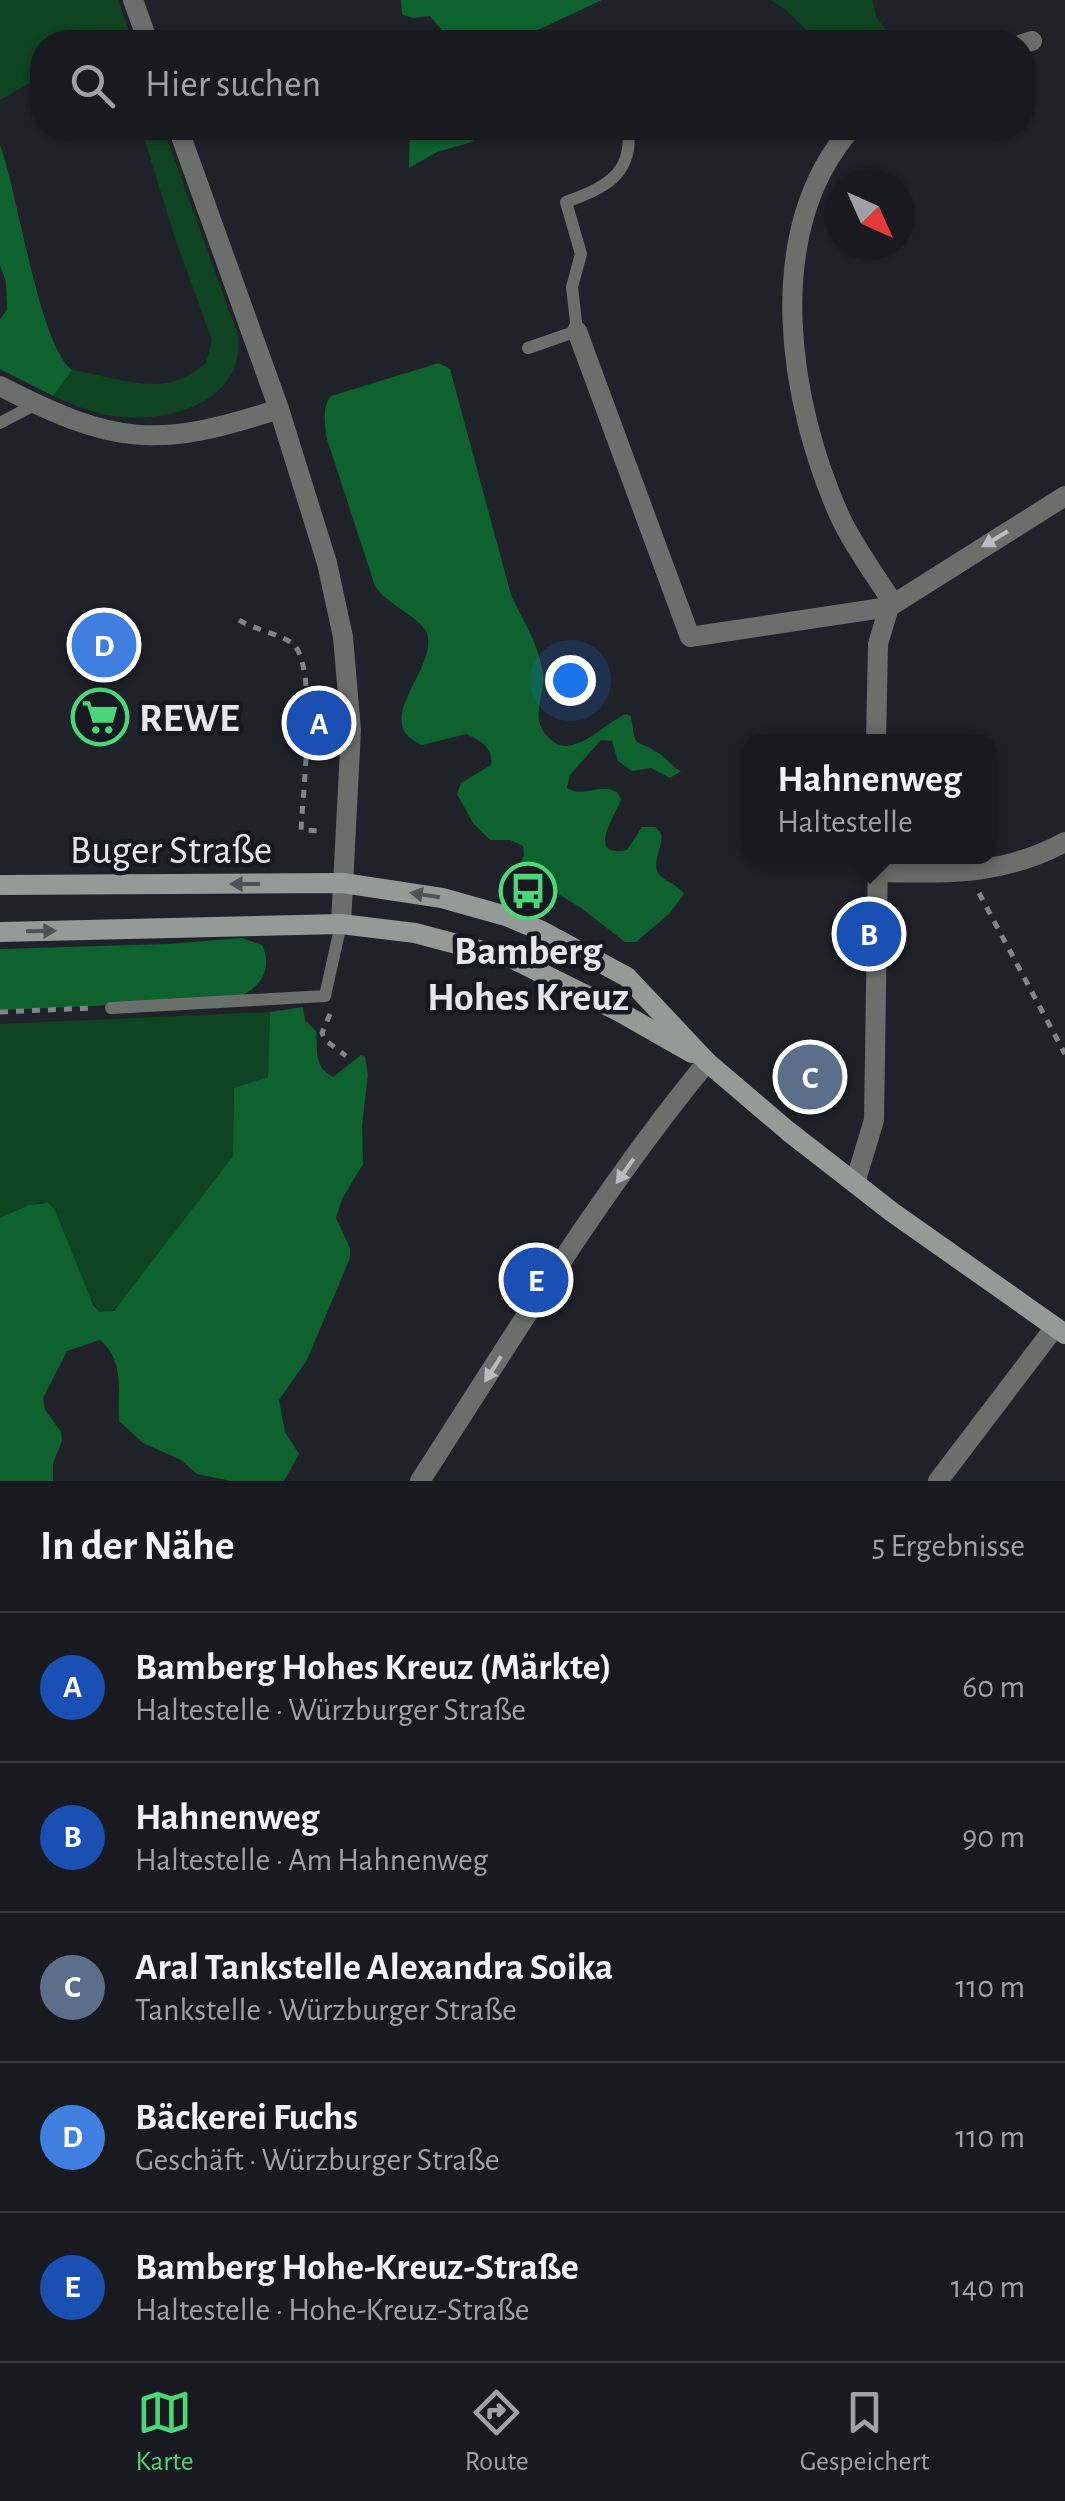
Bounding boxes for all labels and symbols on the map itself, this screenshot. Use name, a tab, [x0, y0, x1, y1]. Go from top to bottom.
north arrow	[825, 170, 915, 260]
one-way arrow	[981, 530, 1009, 547]
pin: D	[72, 608, 136, 682]
your location	[545, 655, 596, 706]
pin: A	[286, 686, 352, 760]
supermarket icon: REWE	[70, 687, 130, 747]
place label: REWE	[139, 699, 239, 739]
street label: Buger Straße	[70, 831, 272, 871]
bus stop icon: Bamberg Hohes Kreuz	[498, 861, 558, 921]
one-way arrow	[229, 876, 261, 892]
one-way arrow	[409, 887, 441, 903]
pin: B	[836, 896, 902, 972]
one-way arrow	[26, 922, 58, 938]
place label: Bamberg Hohes Kreuz	[427, 932, 629, 1018]
pin: C	[778, 1040, 842, 1114]
one-way arrow	[616, 1158, 635, 1184]
pin: E	[504, 1242, 568, 1318]
one-way arrow	[484, 1355, 502, 1382]

